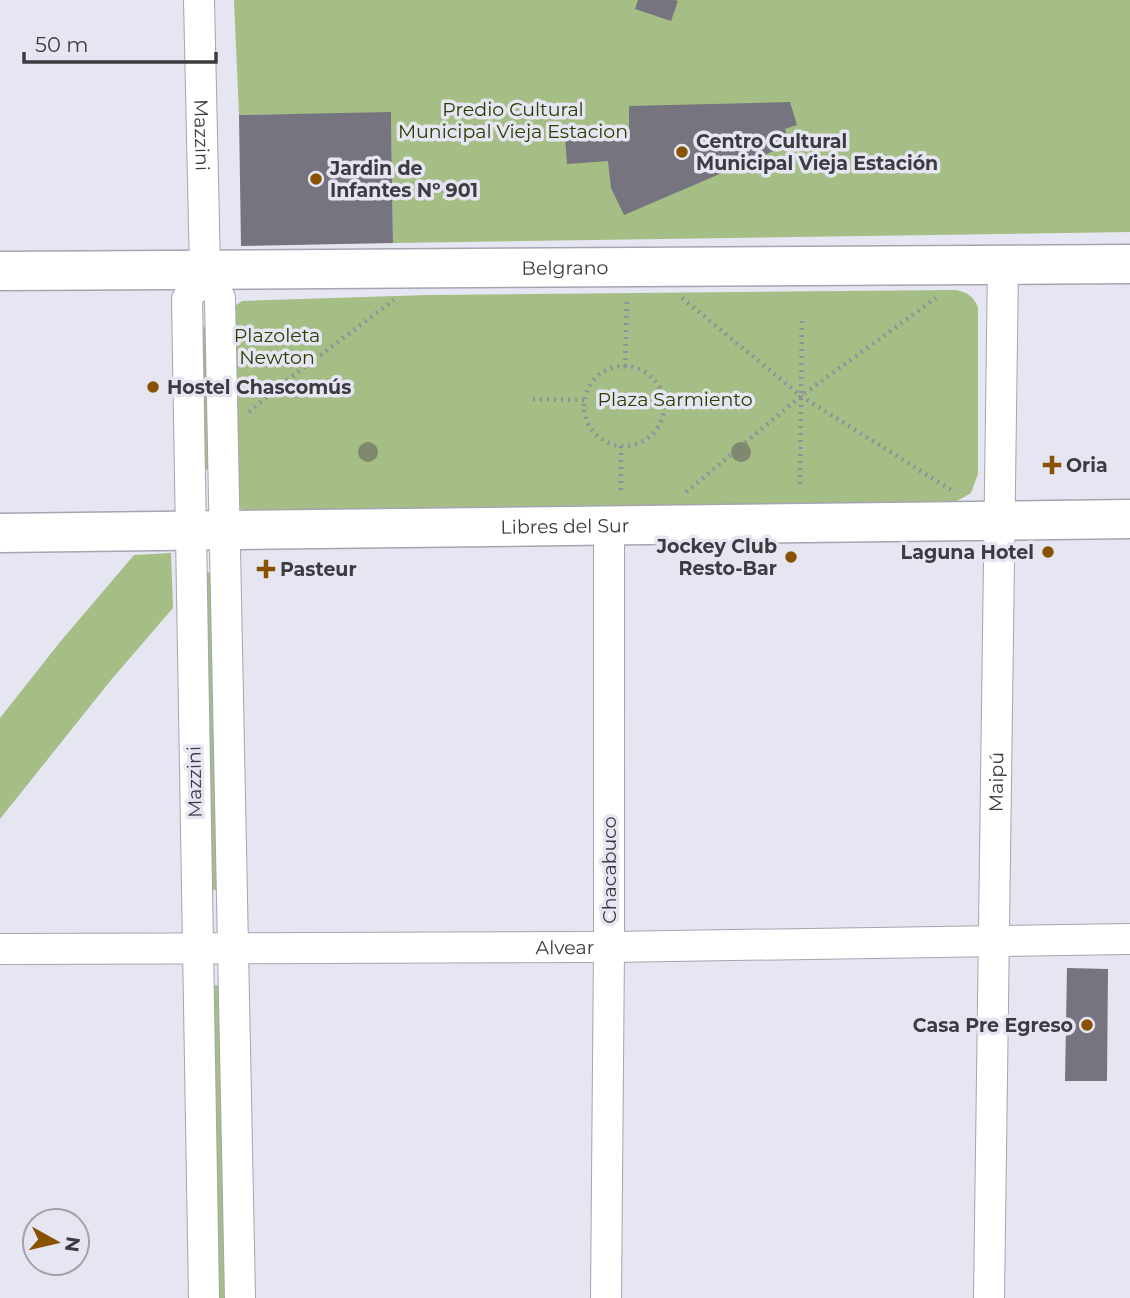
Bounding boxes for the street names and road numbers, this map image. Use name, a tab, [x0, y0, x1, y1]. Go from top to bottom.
street label: Mazzini	[189, 99, 214, 171]
street label: Belgrano	[522, 256, 609, 280]
street label: Libres del Sur	[500, 514, 630, 539]
street label: Mazzini	[182, 746, 207, 818]
street label: Maipú	[985, 752, 1008, 812]
street label: Chacabuco	[598, 816, 621, 924]
street label: Alvear	[536, 936, 594, 959]

